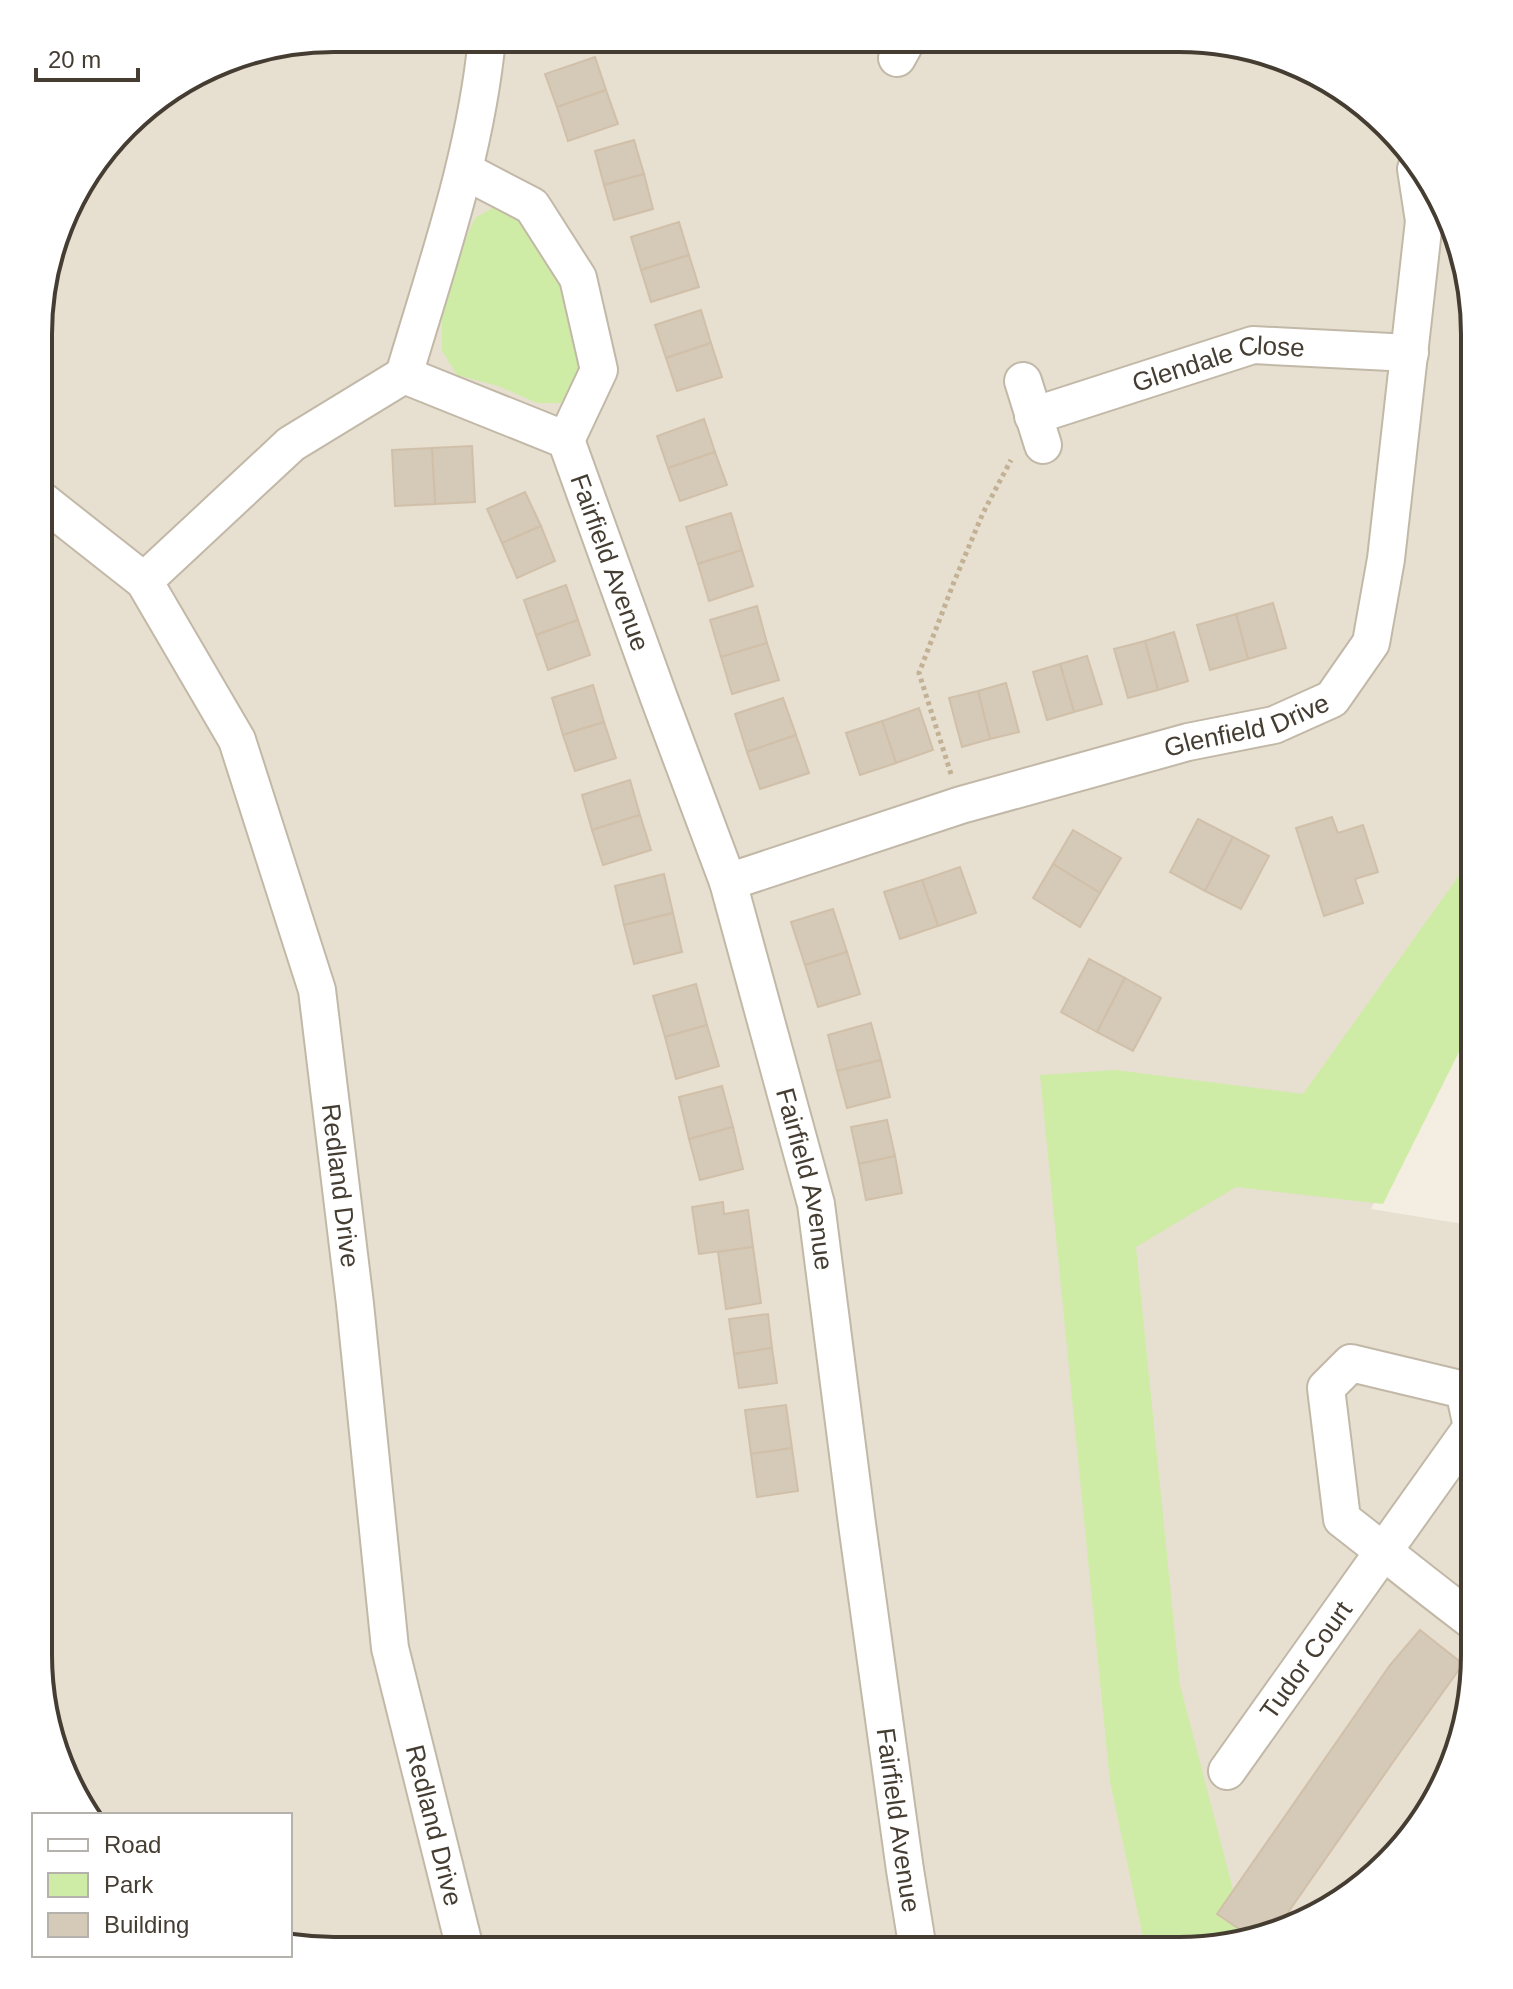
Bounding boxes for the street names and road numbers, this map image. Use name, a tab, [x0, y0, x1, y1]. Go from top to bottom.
street label: Glendale Close	[1128, 329, 1305, 398]
street label: Fairfield Avenue	[564, 470, 656, 655]
street label: Glenfield Drive	[1161, 687, 1334, 763]
street label: Fairfield Avenue	[770, 1085, 839, 1272]
street label: Redland Drive	[316, 1102, 365, 1269]
street label: Tudor Court	[1254, 1595, 1359, 1725]
street label: Fairfield Avenue	[870, 1726, 927, 1915]
street label: Redland Drive	[400, 1742, 469, 1909]

